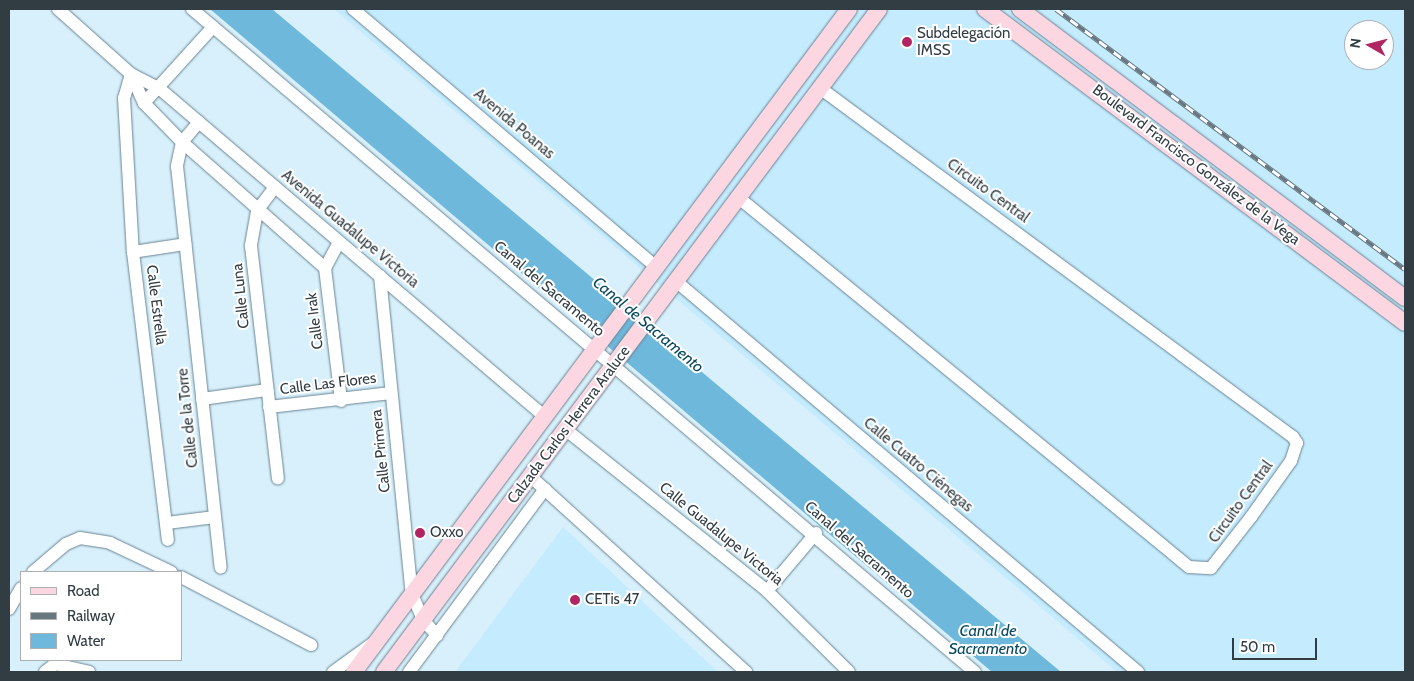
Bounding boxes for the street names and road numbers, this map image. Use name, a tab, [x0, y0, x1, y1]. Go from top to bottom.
street label: Boulevard Francisco González de la Vega	[1089, 81, 1303, 249]
street label: Avenida Poanas	[470, 85, 558, 163]
street label: Circuito Central	[943, 155, 1033, 227]
street label: Avenida Guadalupe Victoria	[278, 166, 422, 292]
street label: Canal del Sacramento	[490, 237, 608, 341]
street label: Calle Luna	[229, 263, 253, 329]
street label: Calle Estrella	[142, 264, 170, 346]
street label: Calle Irak	[303, 292, 327, 350]
street label: Calzada Carlos Herrera Araluce	[504, 343, 634, 507]
street label: Calle de la Torre	[174, 367, 202, 469]
street label: Calle Las Flores	[279, 369, 377, 399]
street label: Calle Primera	[368, 409, 394, 493]
street label: Calle Cuatro Ciénegas	[860, 414, 976, 516]
street label: Circuito Central	[1205, 457, 1277, 547]
street label: Calle Guadalupe Victoria	[655, 479, 787, 589]
street label: Canal del Sacramento	[801, 498, 917, 602]

